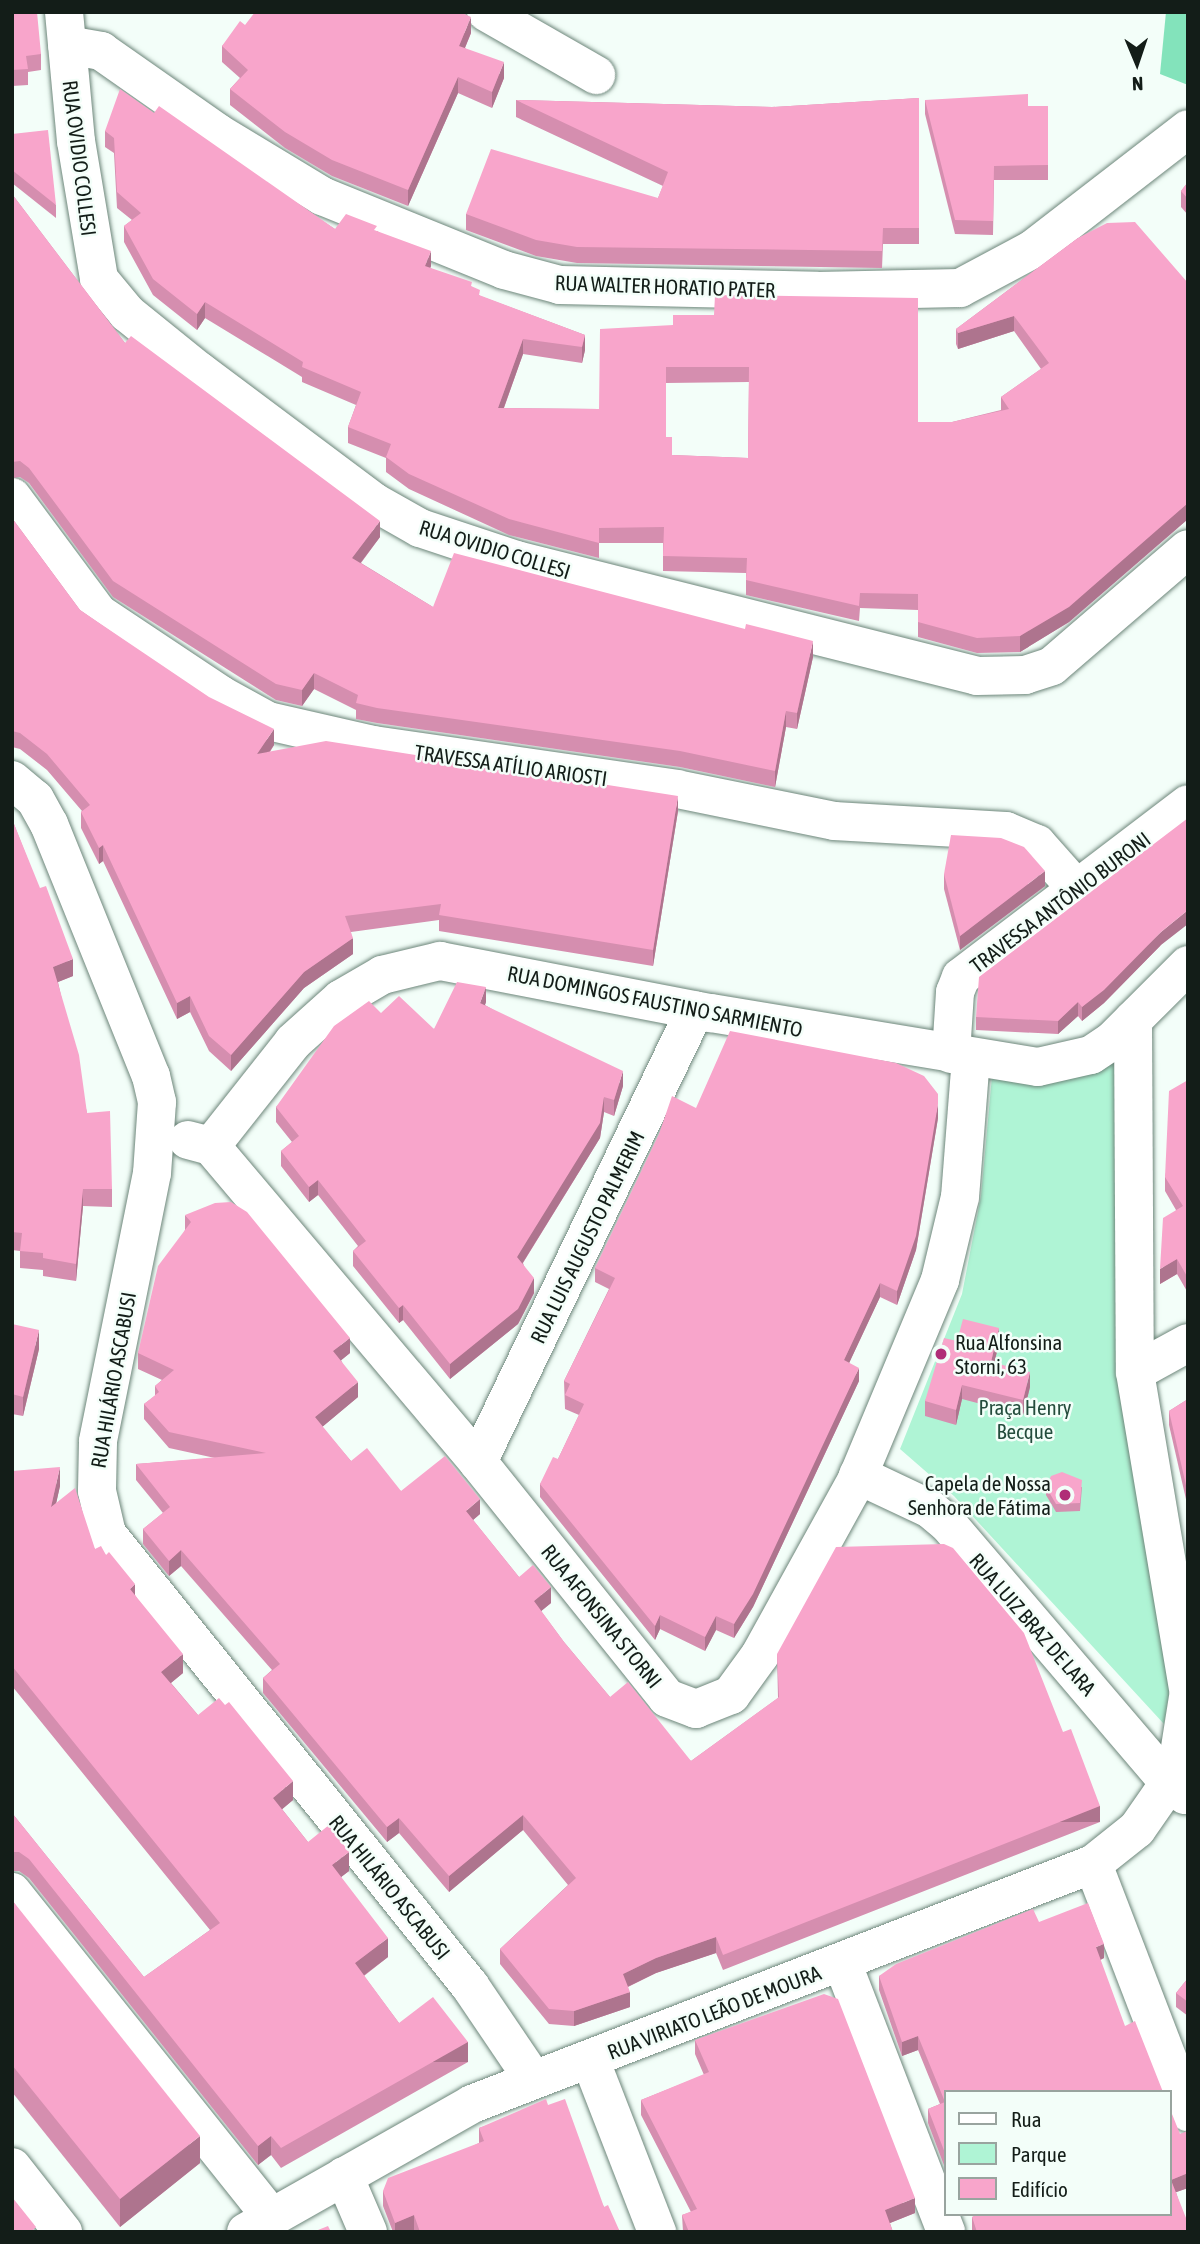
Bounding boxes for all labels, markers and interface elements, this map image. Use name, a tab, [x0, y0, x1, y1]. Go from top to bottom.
north arrow	[1102, 28, 1172, 98]
text: N	[1132, 73, 1144, 95]
street label: RUA OVIDIO COLLESI	[58, 79, 102, 237]
street label: RUA WALTER HORATIO PATER	[554, 270, 776, 302]
street label: RUA OVIDIO COLLESI	[416, 514, 574, 584]
street label: TRAVESSA ATÍLIO ARIOSTI	[413, 739, 609, 791]
street label: TRAVESSA ANTÔNIO BURONI	[965, 826, 1155, 978]
street label: RUA DOMINGOS FAUSTINO SARMIENTO	[505, 960, 805, 1042]
street label: RUA LUIS AUGUSTO PALMERIM	[525, 1127, 649, 1347]
street label: RUA HILÁRIO ASCABUSI	[85, 1290, 141, 1470]
place label: Rua Alfonsina Storni, 63	[955, 1329, 1062, 1379]
marker: Rua Alfonsina Storni, 63	[933, 1346, 949, 1362]
park label: Praça Henry Becque	[978, 1394, 1072, 1444]
place label: Capela de Nossa Senhora de Fátima	[908, 1470, 1051, 1520]
marker: Capela de Nossa Senhora de Fátima	[1057, 1487, 1073, 1503]
street label: RUA AFONSINA STORNI	[536, 1539, 668, 1693]
street label: RUA LUIZ BRAZ DE LARA	[964, 1548, 1102, 1700]
street label: RUA HILÁRIO ASCABUSI	[324, 1810, 456, 1964]
street label: RUA VIRIATO LEÃO DE MOURA	[604, 1960, 824, 2064]
legend	[944, 2090, 1172, 2216]
text: Rua	[1011, 2107, 1041, 2131]
text: Parque	[1011, 2142, 1066, 2166]
text: Edifício	[1011, 2177, 1068, 2201]

